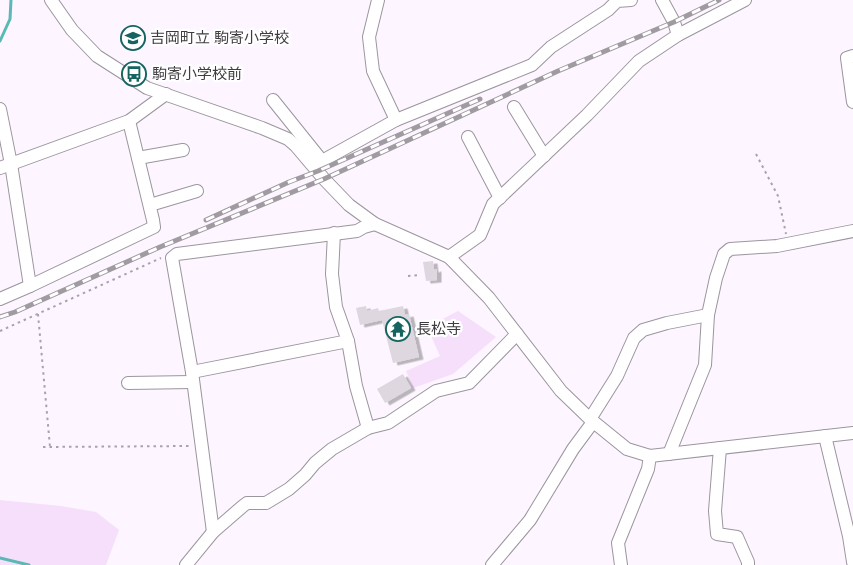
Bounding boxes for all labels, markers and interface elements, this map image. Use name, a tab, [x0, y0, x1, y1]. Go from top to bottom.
school or university icon: 吉岡町立 駒寄小学校	[120, 25, 146, 51]
place label: 吉岡町立 駒寄小学校	[150, 28, 289, 47]
bus stop icon: 駒寄小学校前	[121, 61, 147, 87]
place label: 駒寄小学校前	[152, 64, 242, 83]
temple icon: 長松寺	[385, 316, 411, 342]
place label: 長松寺	[416, 319, 461, 338]

